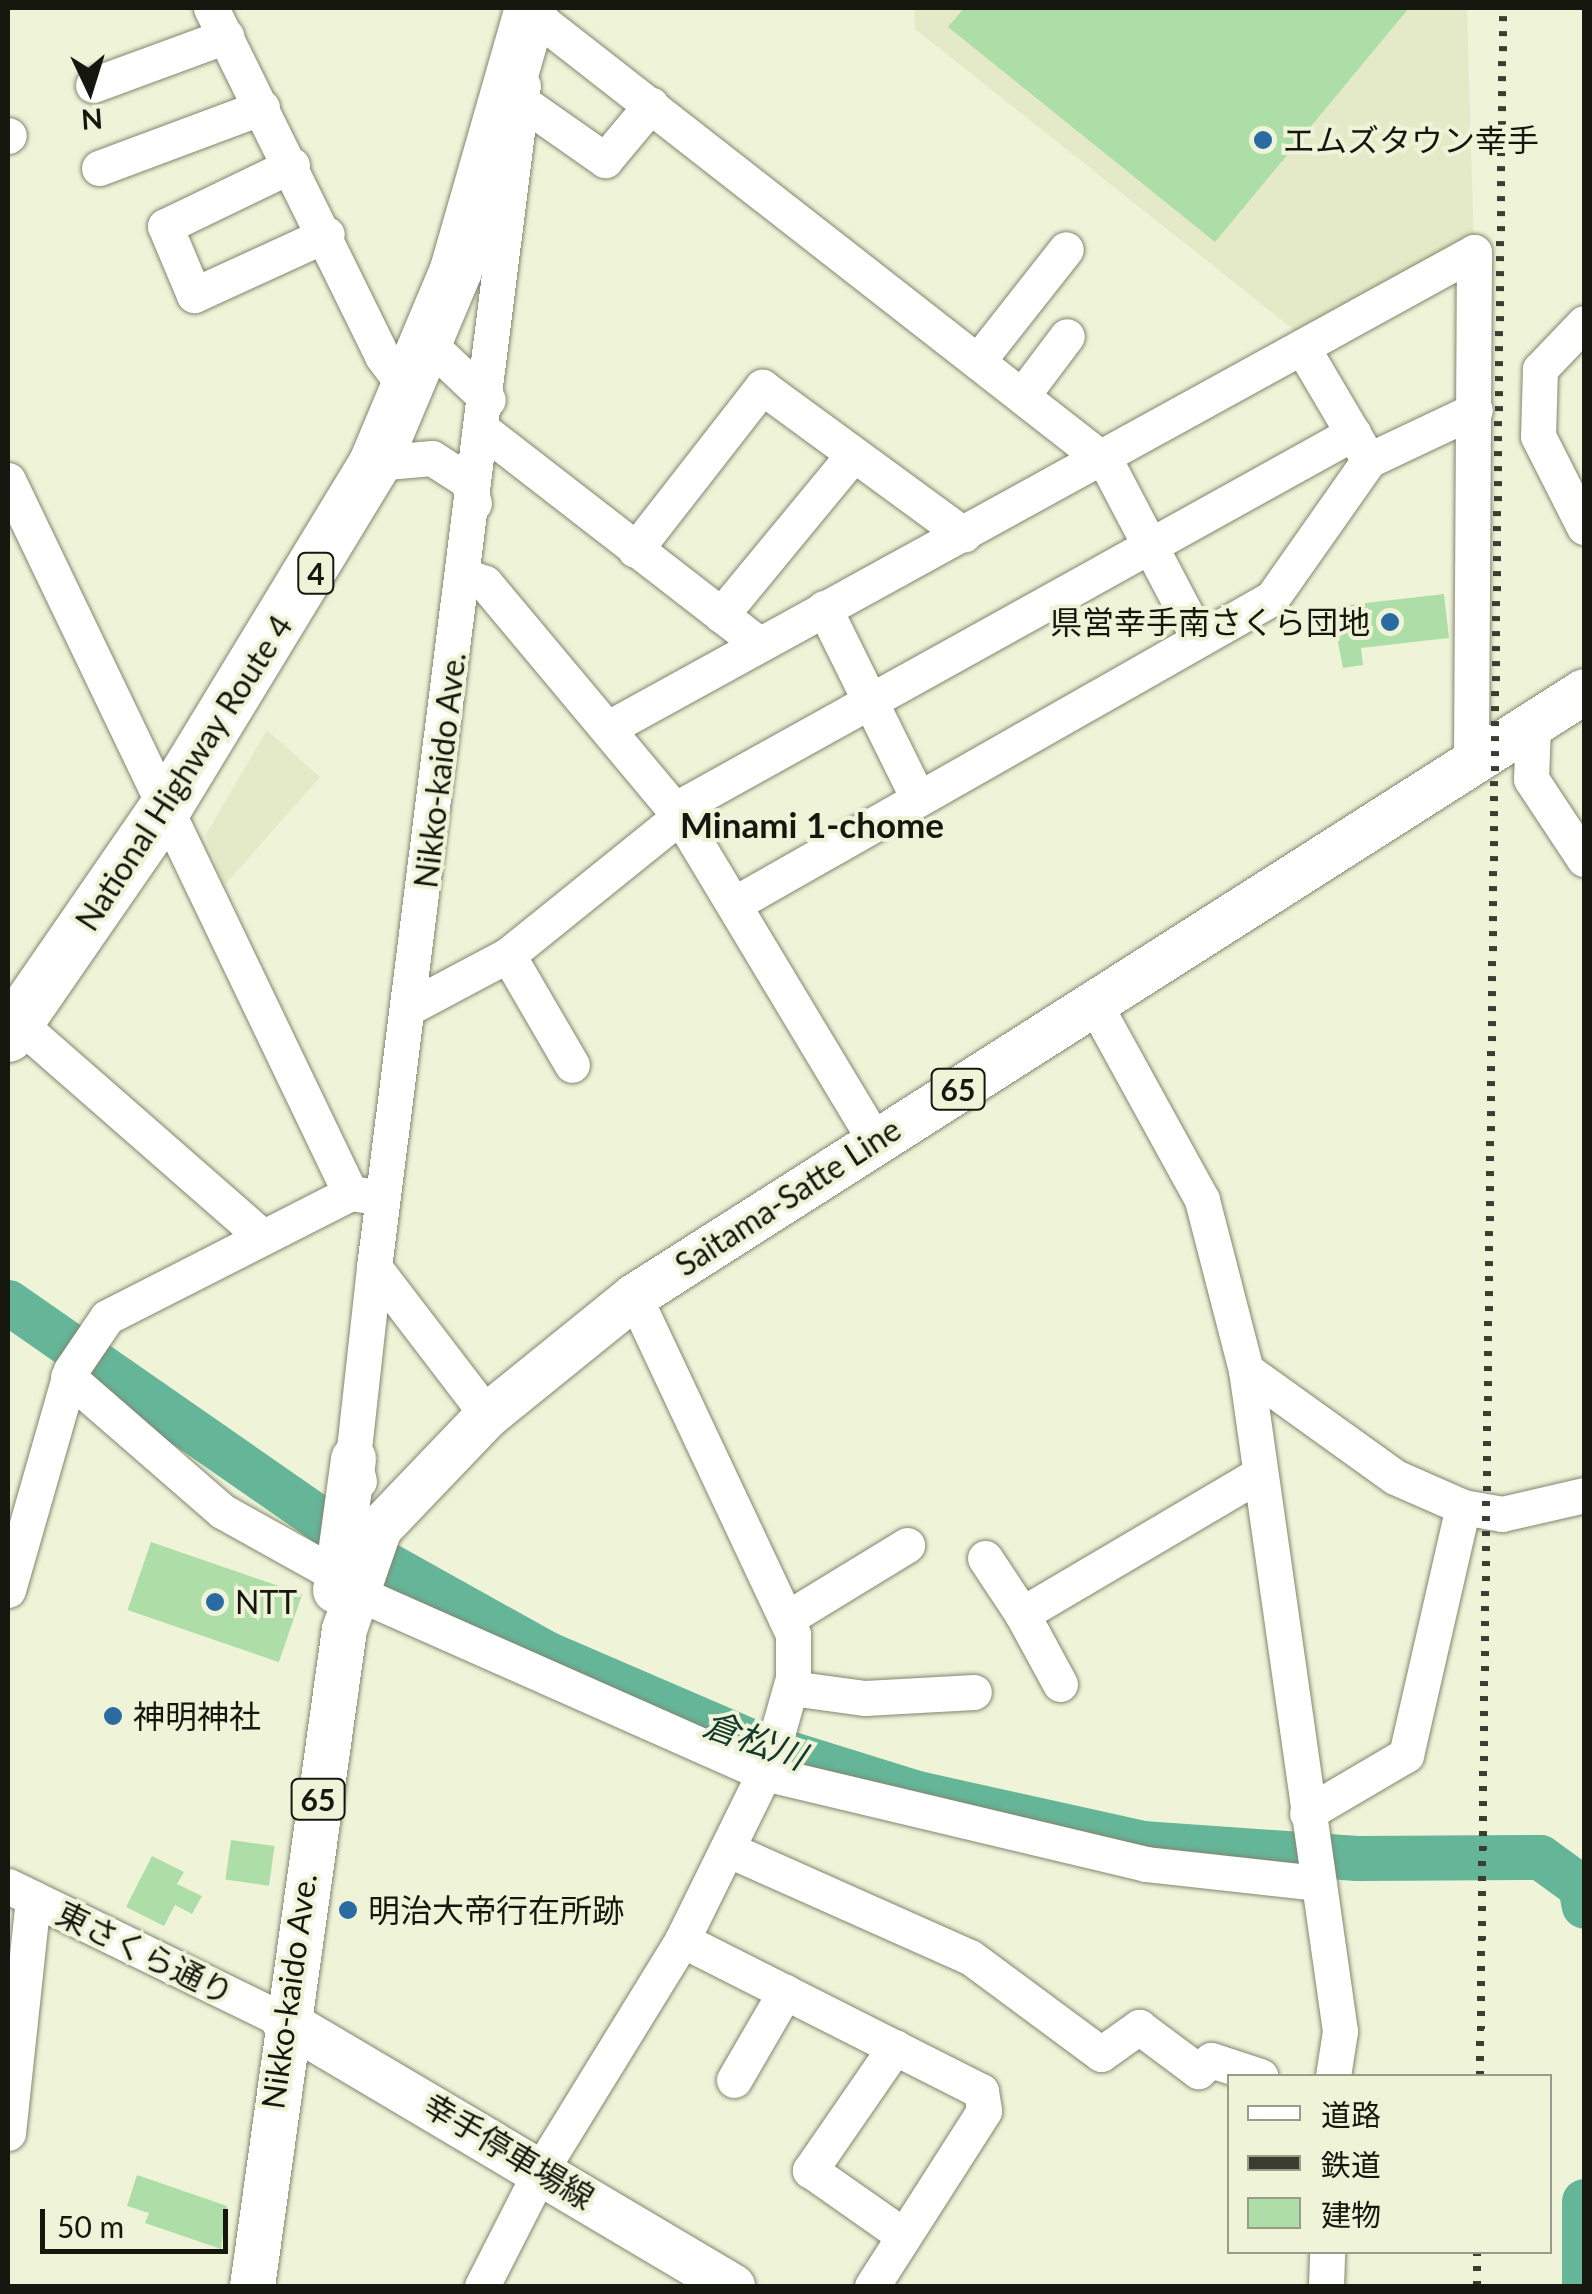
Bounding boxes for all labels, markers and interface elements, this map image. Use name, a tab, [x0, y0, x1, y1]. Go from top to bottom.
north arrow	[40, 40, 140, 140]
text: N	[80, 102, 104, 138]
place label: エムズタウン幸手	[1283, 121, 1539, 159]
marker: エムズタウン幸手	[1252, 129, 1274, 151]
road number: 4	[296, 548, 336, 598]
place label: 県営幸手南さくら団地	[1050, 603, 1370, 641]
street label: National Highway Route 4	[68, 608, 300, 938]
marker: 県営幸手南さくら団地	[1379, 611, 1401, 633]
street label: Nikko-kaido Ave.	[406, 649, 474, 891]
district label: Minami 1-chome	[680, 803, 944, 845]
road number: 65	[930, 1064, 986, 1114]
street label: Saitama-Satte Line	[668, 1110, 908, 1284]
place label: NTT	[235, 1583, 297, 1621]
marker: NTT	[204, 1591, 226, 1613]
place label: 神明神社	[133, 1697, 261, 1735]
water label: 倉松川	[698, 1701, 812, 1777]
marker: 神明神社	[102, 1705, 124, 1727]
road number: 65	[290, 1774, 346, 1824]
street label: Nikko-kaido Ave.	[253, 1870, 325, 2112]
place label: 明治大帝行在所跡	[368, 1891, 624, 1929]
street label: 東さくら通り	[50, 1894, 240, 2012]
marker: 明治大帝行在所跡	[337, 1899, 359, 1921]
legend	[1227, 2074, 1552, 2254]
street label: 幸手停車場線	[417, 2085, 601, 2217]
text: 道路	[1321, 2096, 1381, 2132]
text: 鉄道	[1321, 2146, 1381, 2182]
scale bar	[45, 2189, 232, 2251]
text: 建物	[1321, 2196, 1381, 2232]
text: 50 m	[57, 2208, 124, 2244]

